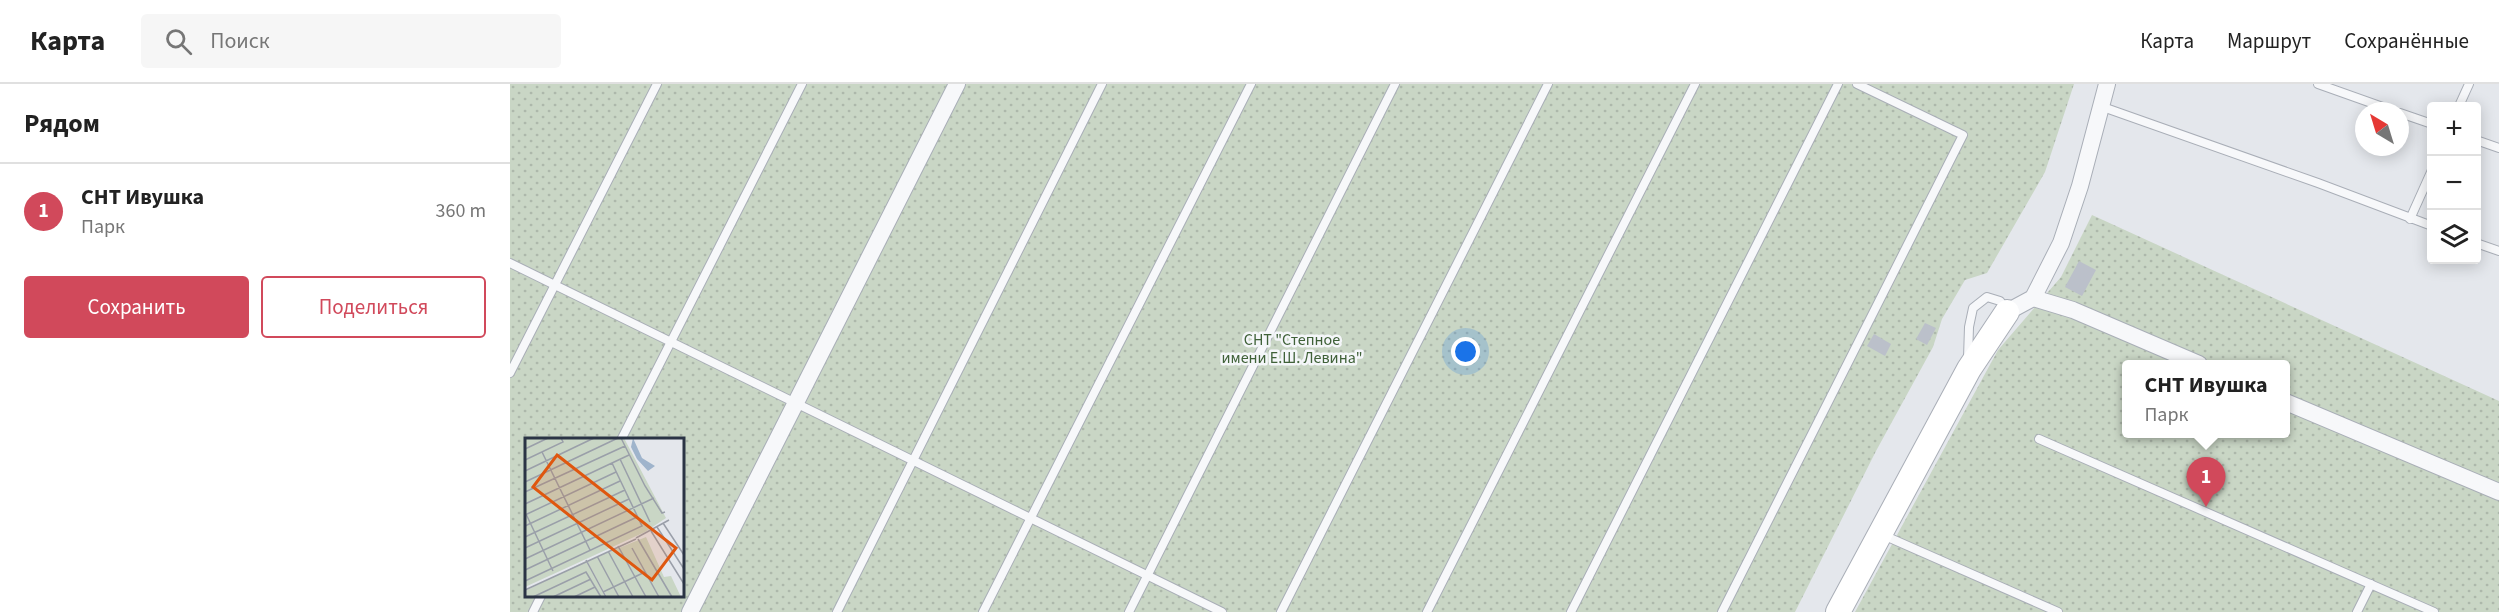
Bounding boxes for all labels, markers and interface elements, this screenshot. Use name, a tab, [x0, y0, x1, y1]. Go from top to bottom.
search box	[141, 14, 561, 68]
text: Карта	[30, 21, 105, 61]
icon: search	[162, 25, 195, 58]
text: Поиск	[210, 25, 270, 57]
text: Карта	[2140, 26, 2194, 56]
text: Маршрут	[2227, 26, 2311, 56]
text: Сохранённые	[2344, 26, 2469, 56]
north arrow	[2355, 102, 2409, 156]
map controls	[2427, 102, 2481, 264]
button: +	[2427, 102, 2481, 156]
text: Рядом	[24, 105, 100, 142]
button: −	[2427, 156, 2481, 210]
text: СНТ Ивушка	[81, 181, 204, 213]
text: 1	[38, 197, 49, 225]
text: 360 m	[436, 197, 486, 225]
button: layers	[2427, 210, 2481, 264]
text: Парк	[81, 213, 125, 241]
button: Сохранить	[24, 276, 249, 338]
button: Поделиться	[261, 276, 486, 338]
park label: СНТ "Степное имени Е.Ш. Левина"	[1221, 329, 1363, 369]
your location	[1451, 337, 1480, 366]
popup	[2122, 360, 2290, 438]
text: СНТ Ивушка	[2144, 369, 2268, 401]
text: Парк	[2144, 401, 2188, 429]
inset map	[525, 438, 684, 597]
pin: 1	[2186, 458, 2226, 507]

